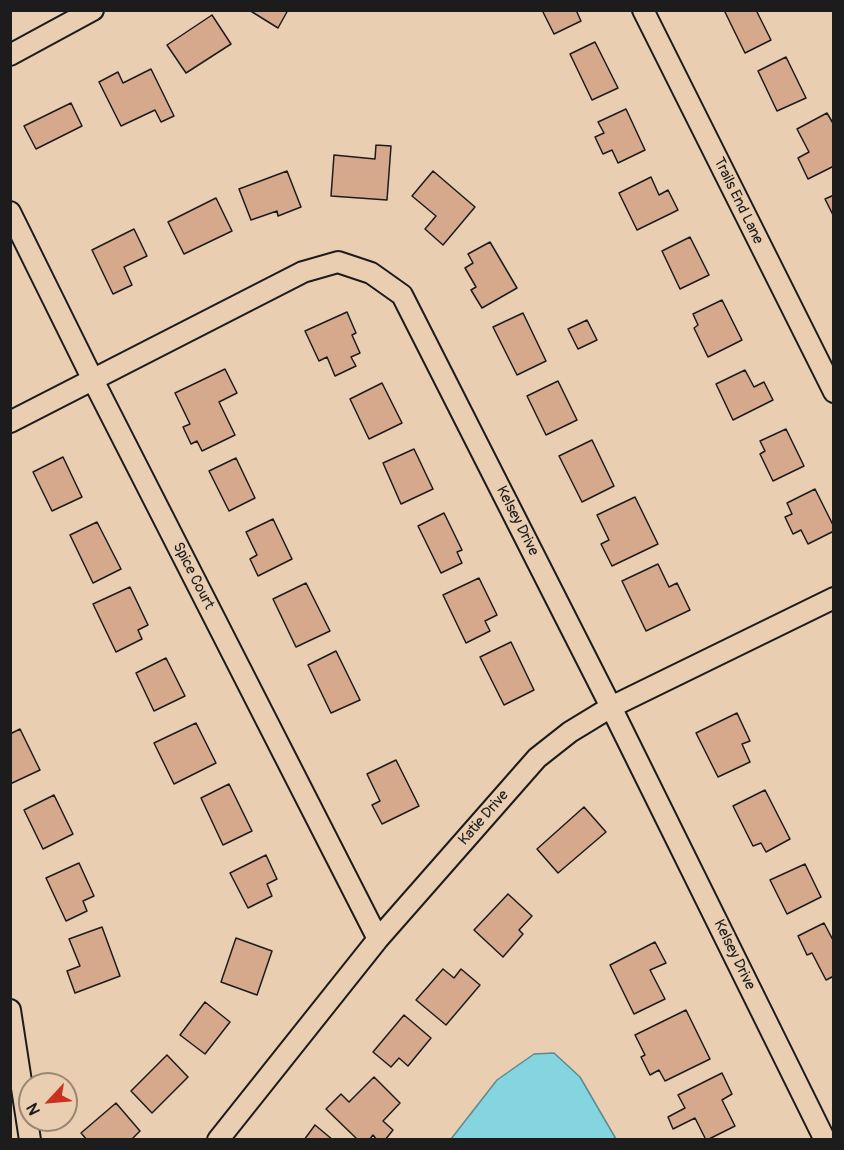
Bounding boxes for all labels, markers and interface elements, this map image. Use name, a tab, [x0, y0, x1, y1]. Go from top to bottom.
street label: Trails End Lane	[709, 155, 767, 247]
street label: Kelsey Drive	[492, 483, 542, 559]
street label: Spice Court	[168, 539, 218, 613]
street label: Katie Drive	[455, 787, 513, 849]
street label: Kelsey Drive	[709, 917, 759, 993]
north arrow	[18, 1072, 78, 1132]
text: N	[22, 1100, 45, 1118]

